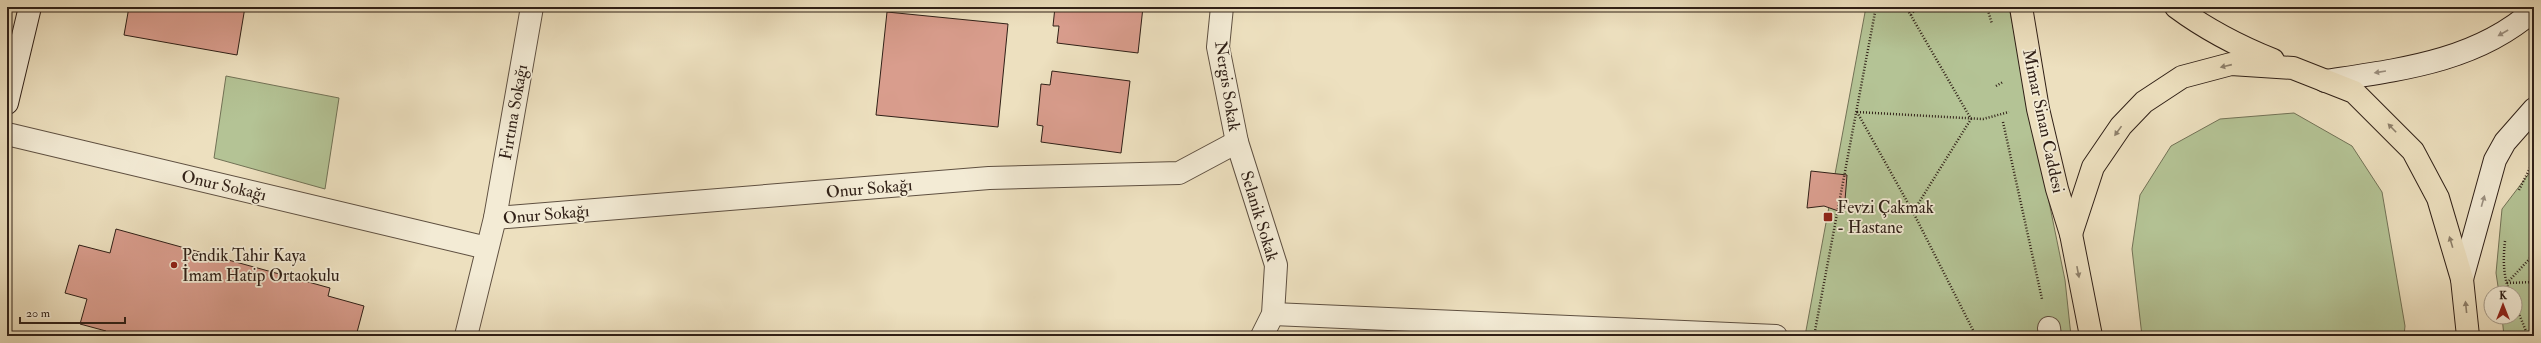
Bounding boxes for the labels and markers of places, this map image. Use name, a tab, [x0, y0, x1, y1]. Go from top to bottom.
place label: Fevzi Çakmak - Hastane	[1837, 197, 1934, 238]
marker: Fevzi Çakmak - Hastane	[1822, 211, 1834, 223]
place label: Pendik Tahir Kaya İmam Hatip Ortaokulu	[182, 245, 340, 287]
marker: Pendik Tahir Kaya İmam Hatip Ortaokulu	[169, 260, 179, 270]

